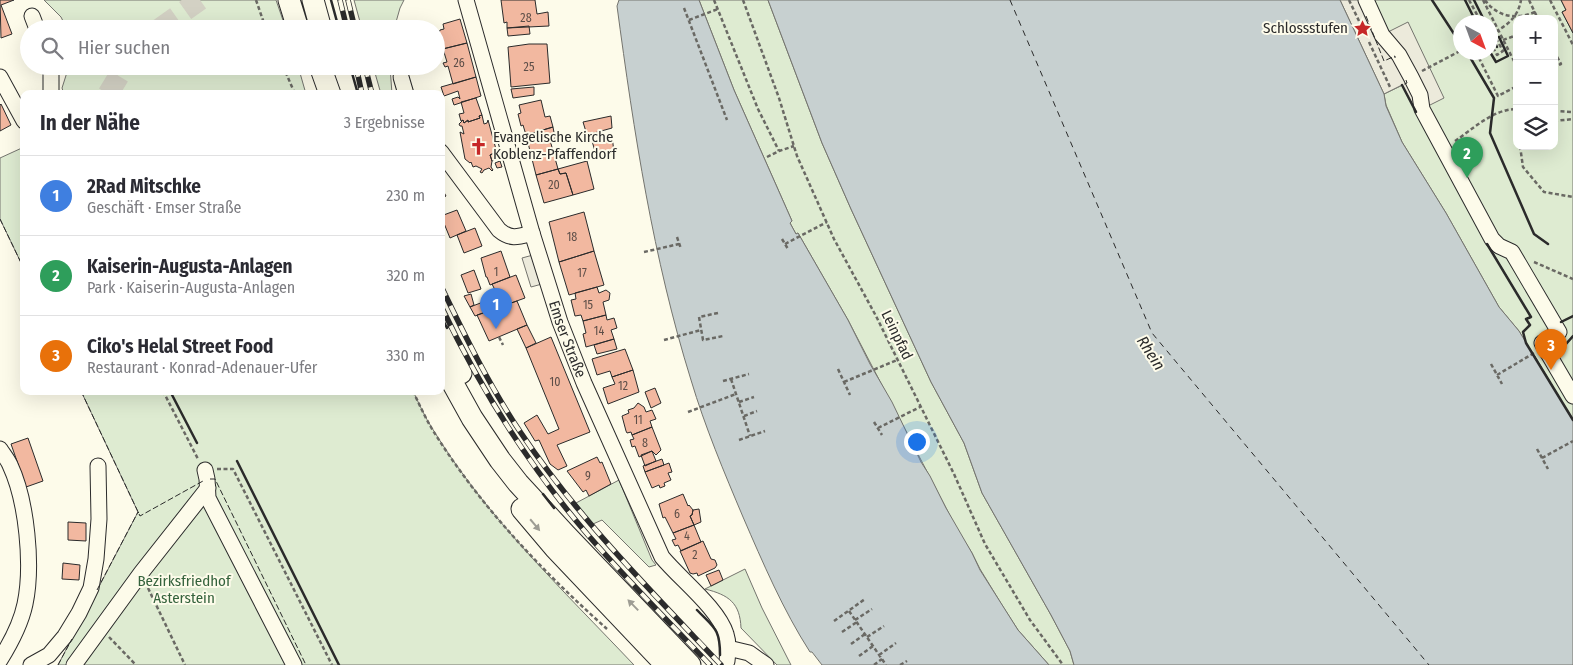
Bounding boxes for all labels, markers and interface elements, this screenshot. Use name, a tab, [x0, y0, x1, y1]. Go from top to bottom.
house number: 28	[520, 11, 532, 25]
north arrow	[1453, 15, 1498, 60]
map controls	[1513, 15, 1558, 150]
button: +	[1513, 15, 1558, 60]
place icon: Schlossstufen	[1352, 18, 1372, 38]
place label: Schlossstufen	[1263, 19, 1348, 37]
search box	[20, 20, 445, 75]
icon: search	[38, 34, 66, 62]
text: Hier suchen	[78, 36, 170, 59]
house number: 26	[453, 56, 465, 70]
house number: 25	[524, 60, 535, 74]
button: −	[1513, 60, 1558, 105]
button: layers	[1513, 105, 1558, 150]
text: In der Nähe	[40, 110, 140, 136]
text: 3 Ergebnisse	[344, 113, 425, 132]
place label: Evangelische Kirche Koblenz-Pfaffendorf	[493, 128, 618, 163]
church icon: Evangelische Kirche Koblenz-Pfaffendorf	[469, 136, 489, 156]
pin: 2	[1451, 137, 1483, 178]
text: 2Rad Mitschke	[87, 175, 201, 198]
house number: 20	[548, 178, 560, 192]
text: 1	[53, 186, 59, 205]
text: 230 m	[386, 186, 425, 205]
text: Geschäft · Emser Straße	[87, 198, 241, 217]
house number: 18	[567, 230, 577, 244]
text: Kaiserin-Augusta-Anlagen	[87, 255, 293, 278]
house number: 1	[494, 265, 498, 279]
text: 2	[52, 266, 60, 285]
text: 320 m	[386, 266, 425, 285]
house number: 17	[577, 266, 587, 280]
text: Park · Kaiserin-Augusta-Anlagen	[87, 278, 295, 297]
pin: 1	[480, 288, 512, 329]
street label: Emser Straße	[545, 298, 590, 380]
house number: 15	[583, 298, 594, 312]
street label: Leinpfad	[877, 307, 917, 363]
house number: 14	[594, 324, 604, 338]
pin: 3	[1535, 329, 1567, 370]
water label: Rhein	[1133, 332, 1169, 374]
text: Ciko's Helal Street Food	[87, 335, 273, 358]
text: 3	[52, 346, 60, 365]
text: 330 m	[386, 346, 425, 365]
text: Restaurant · Konrad-Adenauer-Ufer	[87, 358, 317, 377]
house number: 10	[550, 375, 560, 389]
house number: 12	[618, 379, 628, 393]
house number: 11	[633, 413, 643, 427]
your location	[904, 429, 930, 455]
house number: 8	[642, 436, 648, 450]
house number: 9	[585, 469, 591, 483]
house number: 6	[674, 507, 680, 521]
one-way arrow	[530, 518, 541, 531]
house number: 4	[684, 529, 690, 543]
house number: 2	[692, 548, 698, 562]
park label: Bezirksfriedhof Asterstein	[137, 572, 232, 607]
one-way arrow	[627, 600, 639, 612]

